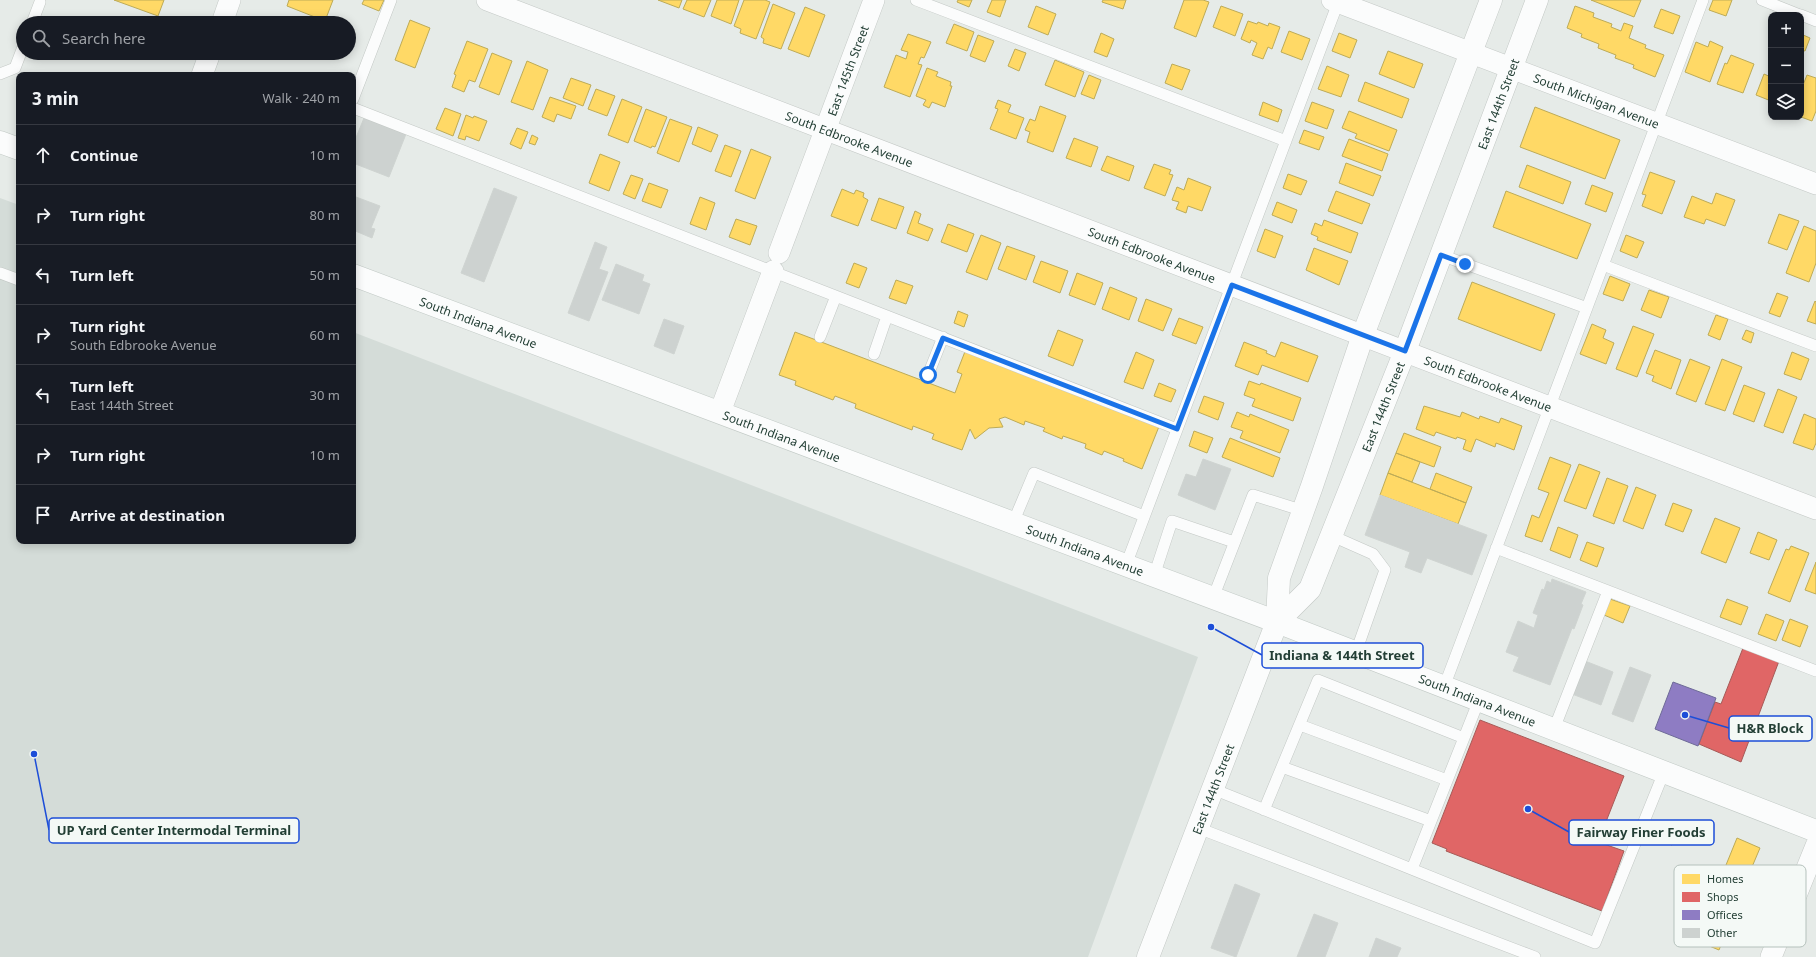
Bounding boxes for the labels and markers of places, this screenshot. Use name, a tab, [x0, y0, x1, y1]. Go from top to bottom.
callout: Indiana & 144th Street	[1262, 643, 1423, 668]
callout: H&R Block	[1729, 716, 1812, 741]
callout: UP Yard Center Intermodal Terminal	[49, 818, 299, 843]
callout: Fairway Finer Foods	[1569, 820, 1714, 845]

